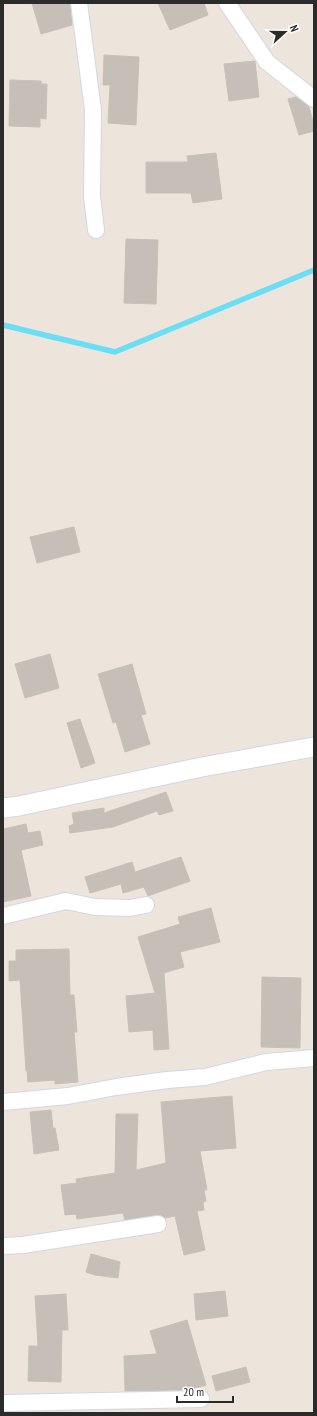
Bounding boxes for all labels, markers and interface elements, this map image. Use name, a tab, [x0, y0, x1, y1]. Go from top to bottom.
north arrow	[265, 12, 305, 52]
text: N	[287, 23, 302, 34]
scale bar	[177, 1378, 233, 1404]
text: 20 m	[183, 1384, 204, 1399]

